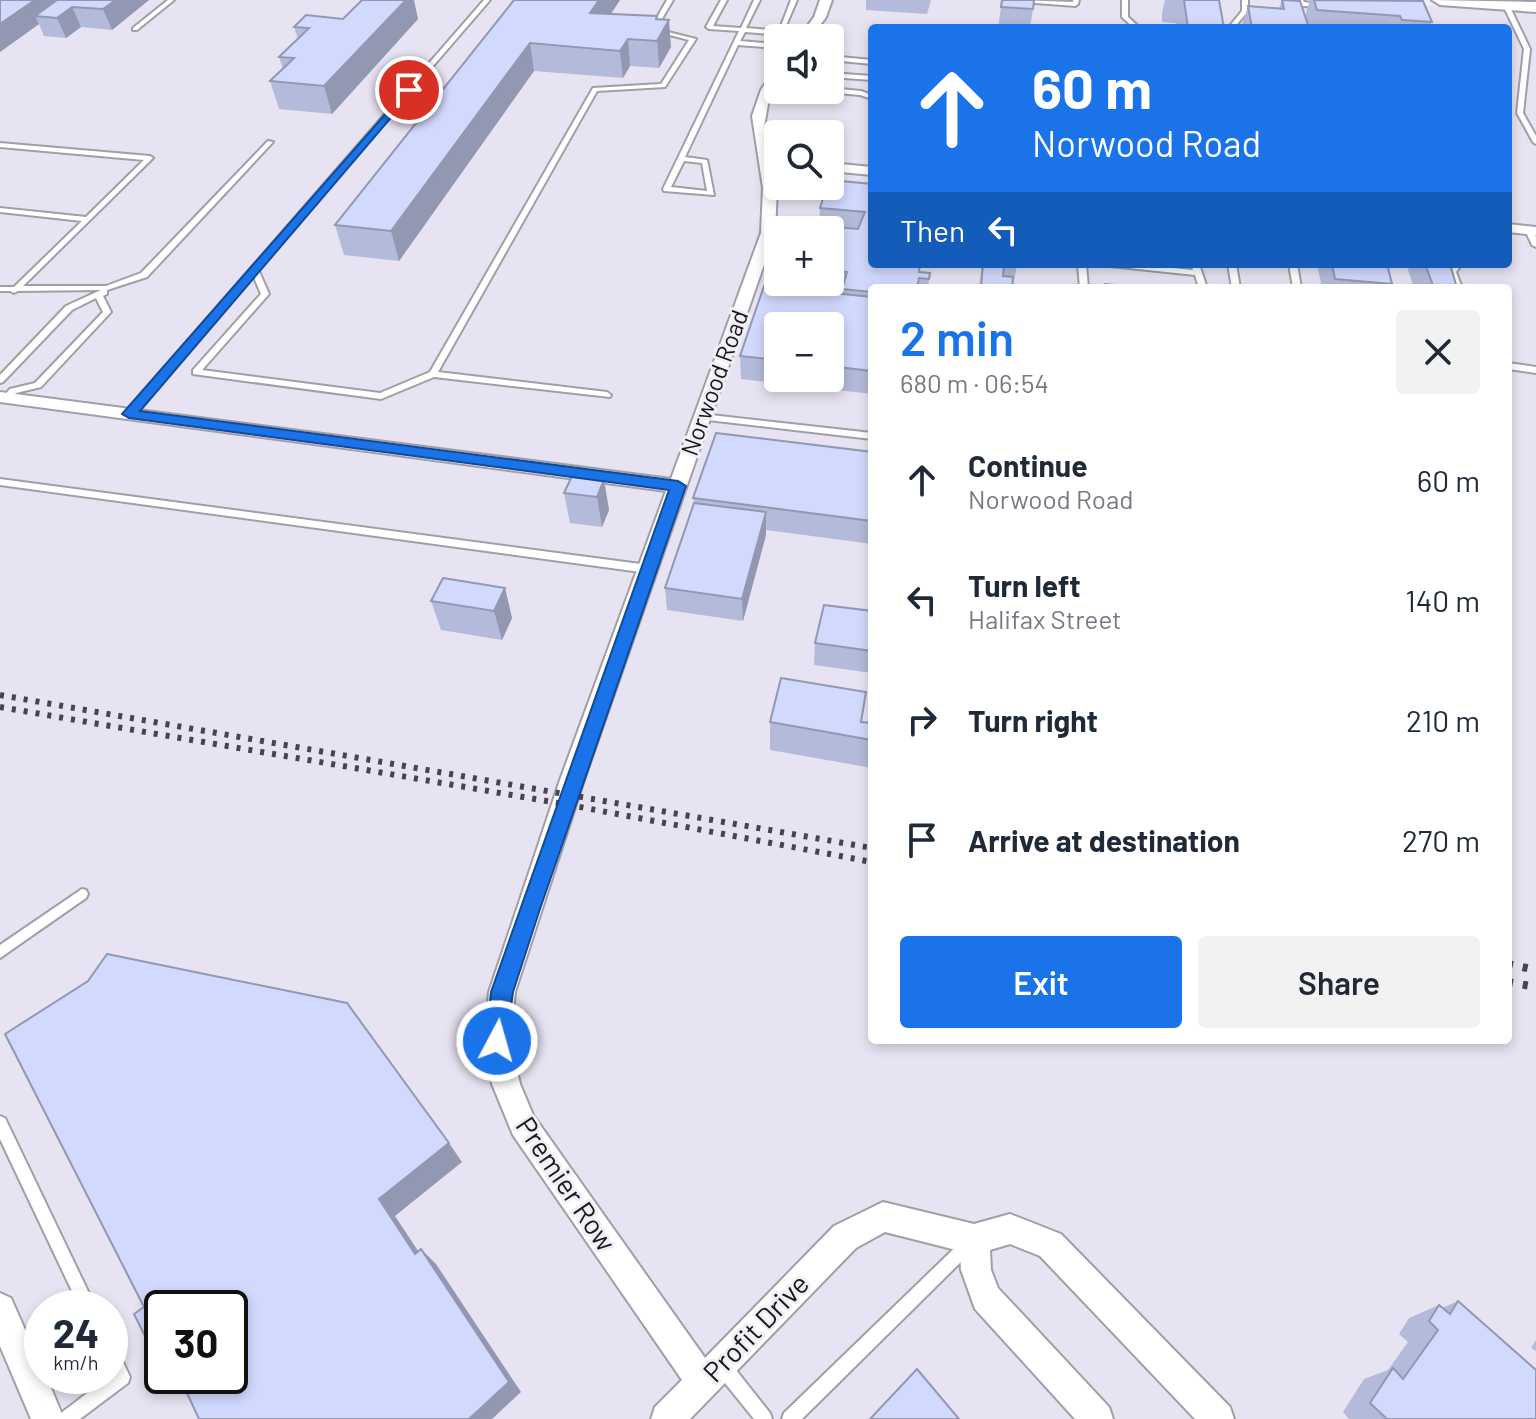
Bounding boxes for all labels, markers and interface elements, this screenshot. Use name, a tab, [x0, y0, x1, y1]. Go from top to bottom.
map controls	[764, 24, 844, 392]
button: sound	[764, 24, 844, 104]
text: 60 m	[1032, 53, 1152, 120]
pin	[375, 56, 443, 124]
icon: ahead	[900, 56, 1004, 160]
icon: arrive	[387, 68, 431, 112]
button: search	[764, 120, 844, 200]
text: Norwood Road	[1032, 121, 1261, 164]
icon: left	[981, 208, 1025, 252]
text: Then	[900, 212, 965, 248]
button: +	[764, 216, 844, 296]
street label: Norwood Road	[674, 306, 753, 459]
text: 2 min	[900, 308, 1014, 366]
button: close	[1396, 310, 1480, 394]
button: −	[764, 312, 844, 392]
text: 680 m · 06:54	[900, 367, 1049, 398]
text: Continue	[968, 447, 1088, 483]
icon: ahead	[900, 458, 944, 502]
text: 60 m	[1417, 462, 1480, 498]
text: Norwood Road	[968, 483, 1133, 514]
text: Turn left	[968, 567, 1081, 603]
icon: left	[900, 578, 944, 622]
text: 140 m	[1405, 582, 1480, 618]
text: Halifax Street	[968, 603, 1122, 634]
icon: right	[900, 698, 944, 742]
text: Turn right	[968, 702, 1098, 738]
text: 210 m	[1406, 702, 1480, 738]
icon: arrive	[900, 818, 944, 862]
text: Arrive at destination	[968, 822, 1240, 858]
text: 270 m	[1402, 822, 1480, 858]
button: Exit	[900, 936, 1182, 1028]
button: Share	[1198, 936, 1480, 1028]
position arrow	[455, 999, 539, 1083]
street label: Premier Row	[510, 1110, 624, 1257]
street label: Profit Drive	[695, 1266, 815, 1388]
speed limit sign: 30	[144, 1290, 248, 1394]
text: 24	[53, 1308, 99, 1356]
text: km/h	[53, 1350, 99, 1374]

